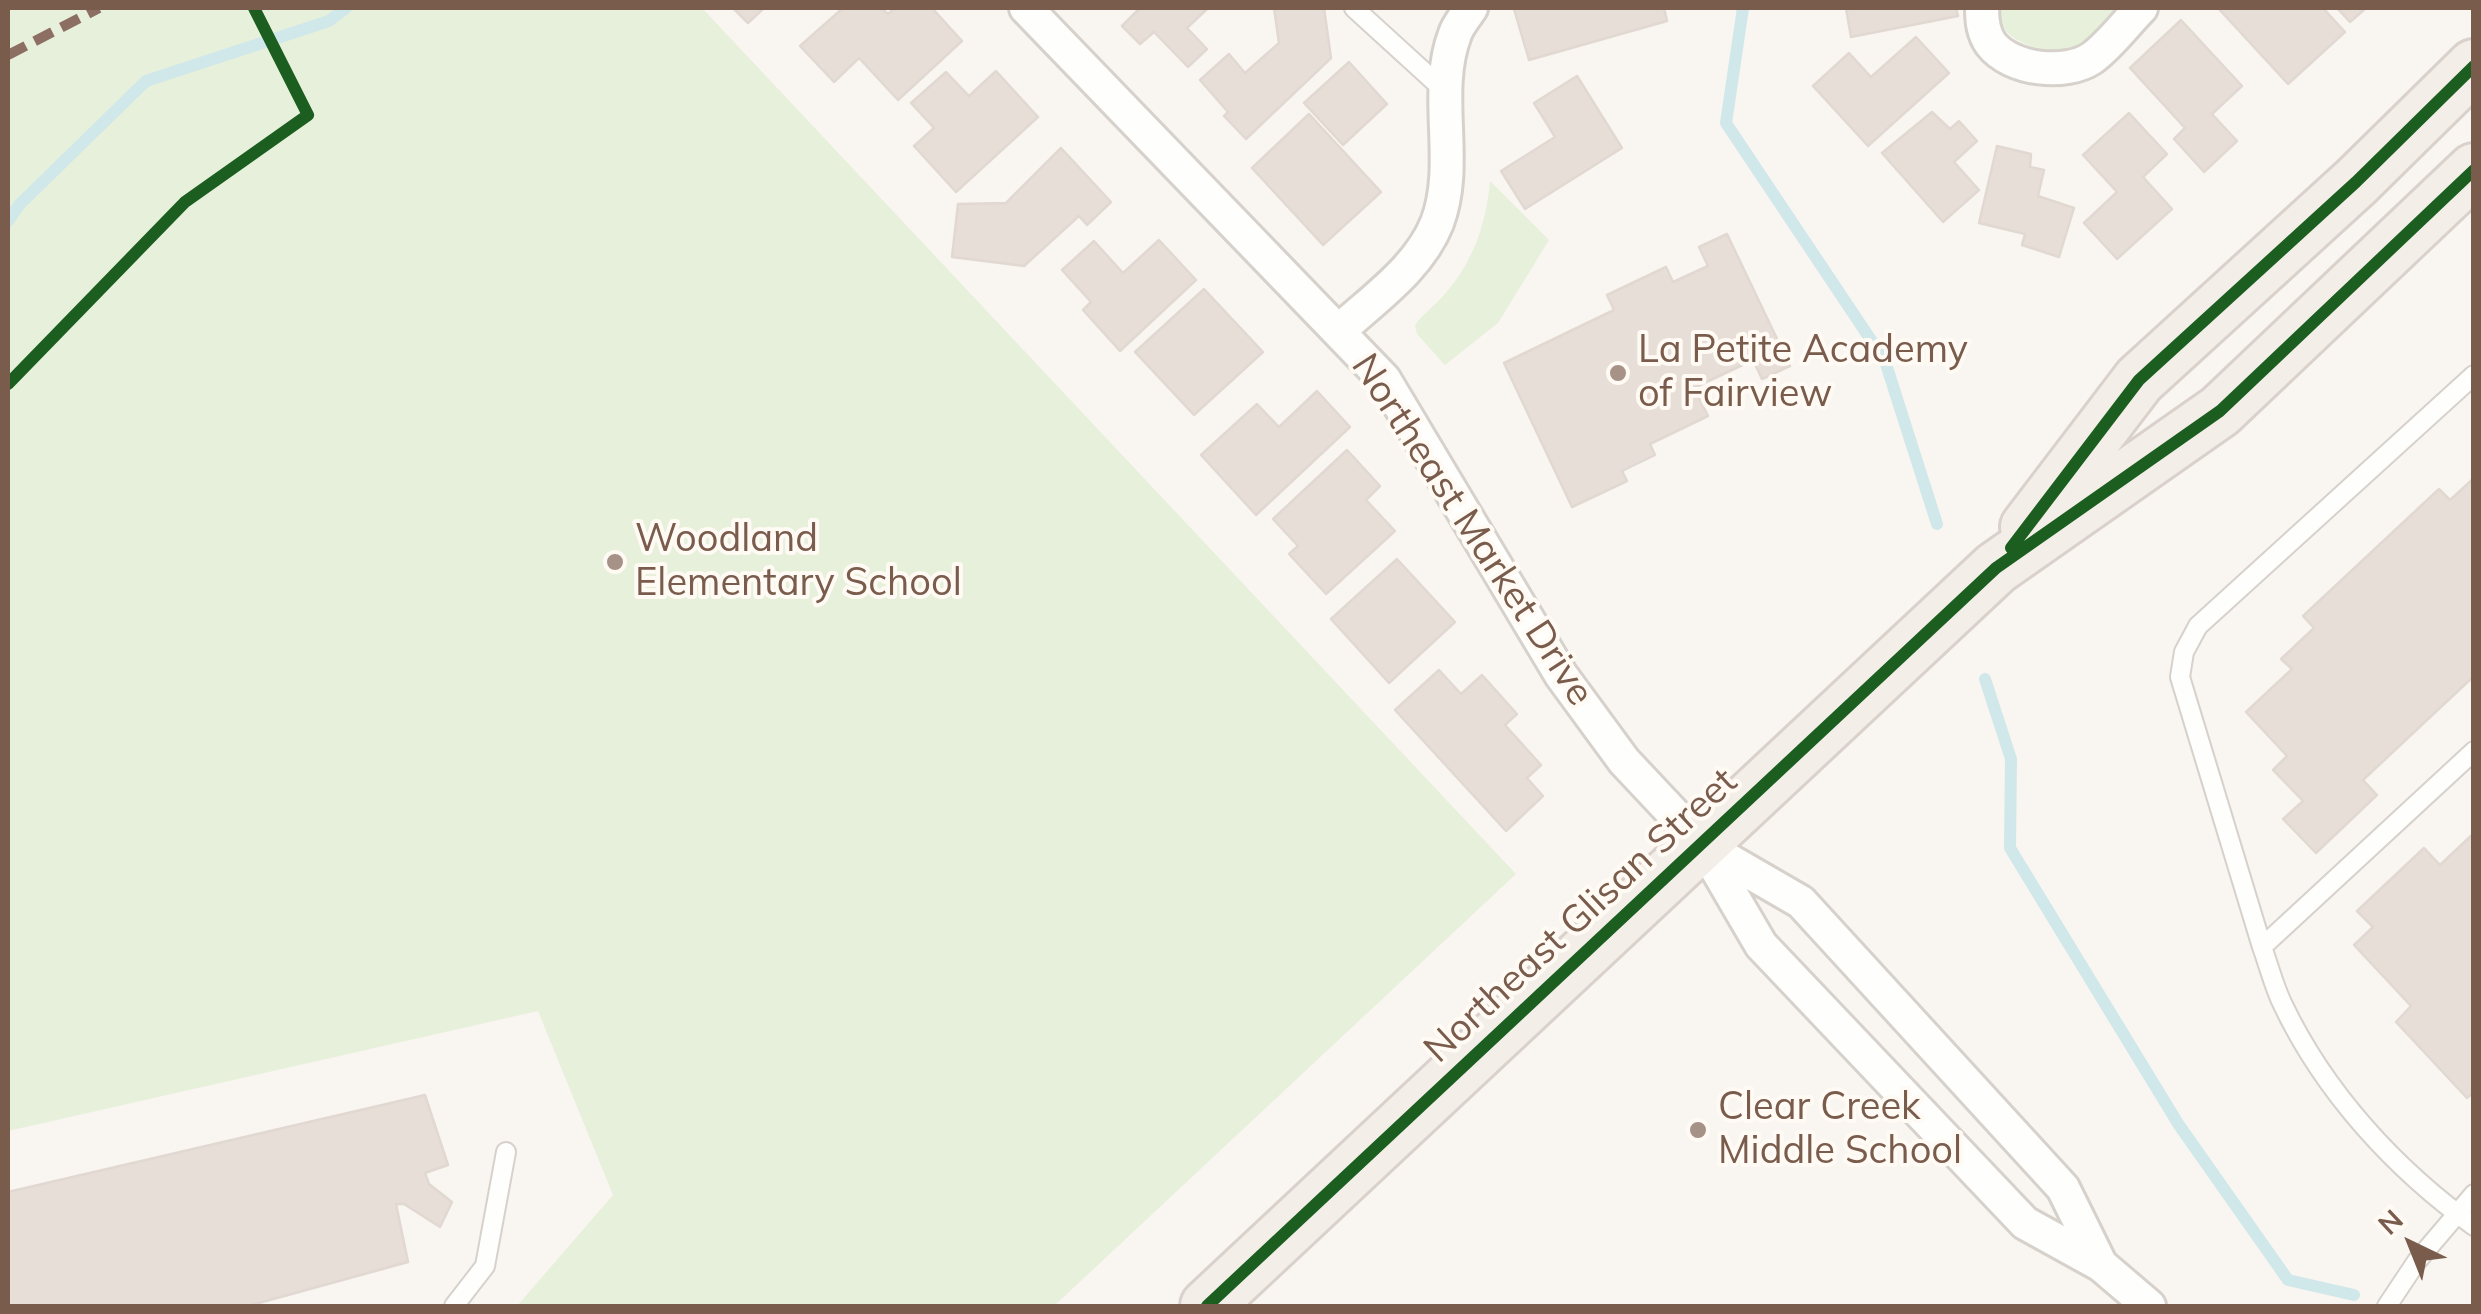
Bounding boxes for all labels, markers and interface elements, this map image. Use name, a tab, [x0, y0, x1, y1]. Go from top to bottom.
place label: La Petite Academy of Fairview	[1638, 328, 1968, 418]
street label: Northeast Market Drive	[1341, 346, 1603, 714]
marker: La Petite Academy of Fairview	[1607, 362, 1629, 384]
place label: Woodland Elementary School	[635, 517, 962, 606]
marker: Woodland Elementary School	[604, 551, 626, 573]
street label: Northeast Glisan Street	[1415, 759, 1747, 1073]
place label: Clear Creek Middle School	[1718, 1085, 1962, 1174]
marker: Clear Creek Middle School	[1687, 1119, 1709, 1141]
north arrow	[2361, 1194, 2461, 1294]
text: N	[2371, 1202, 2410, 1242]

